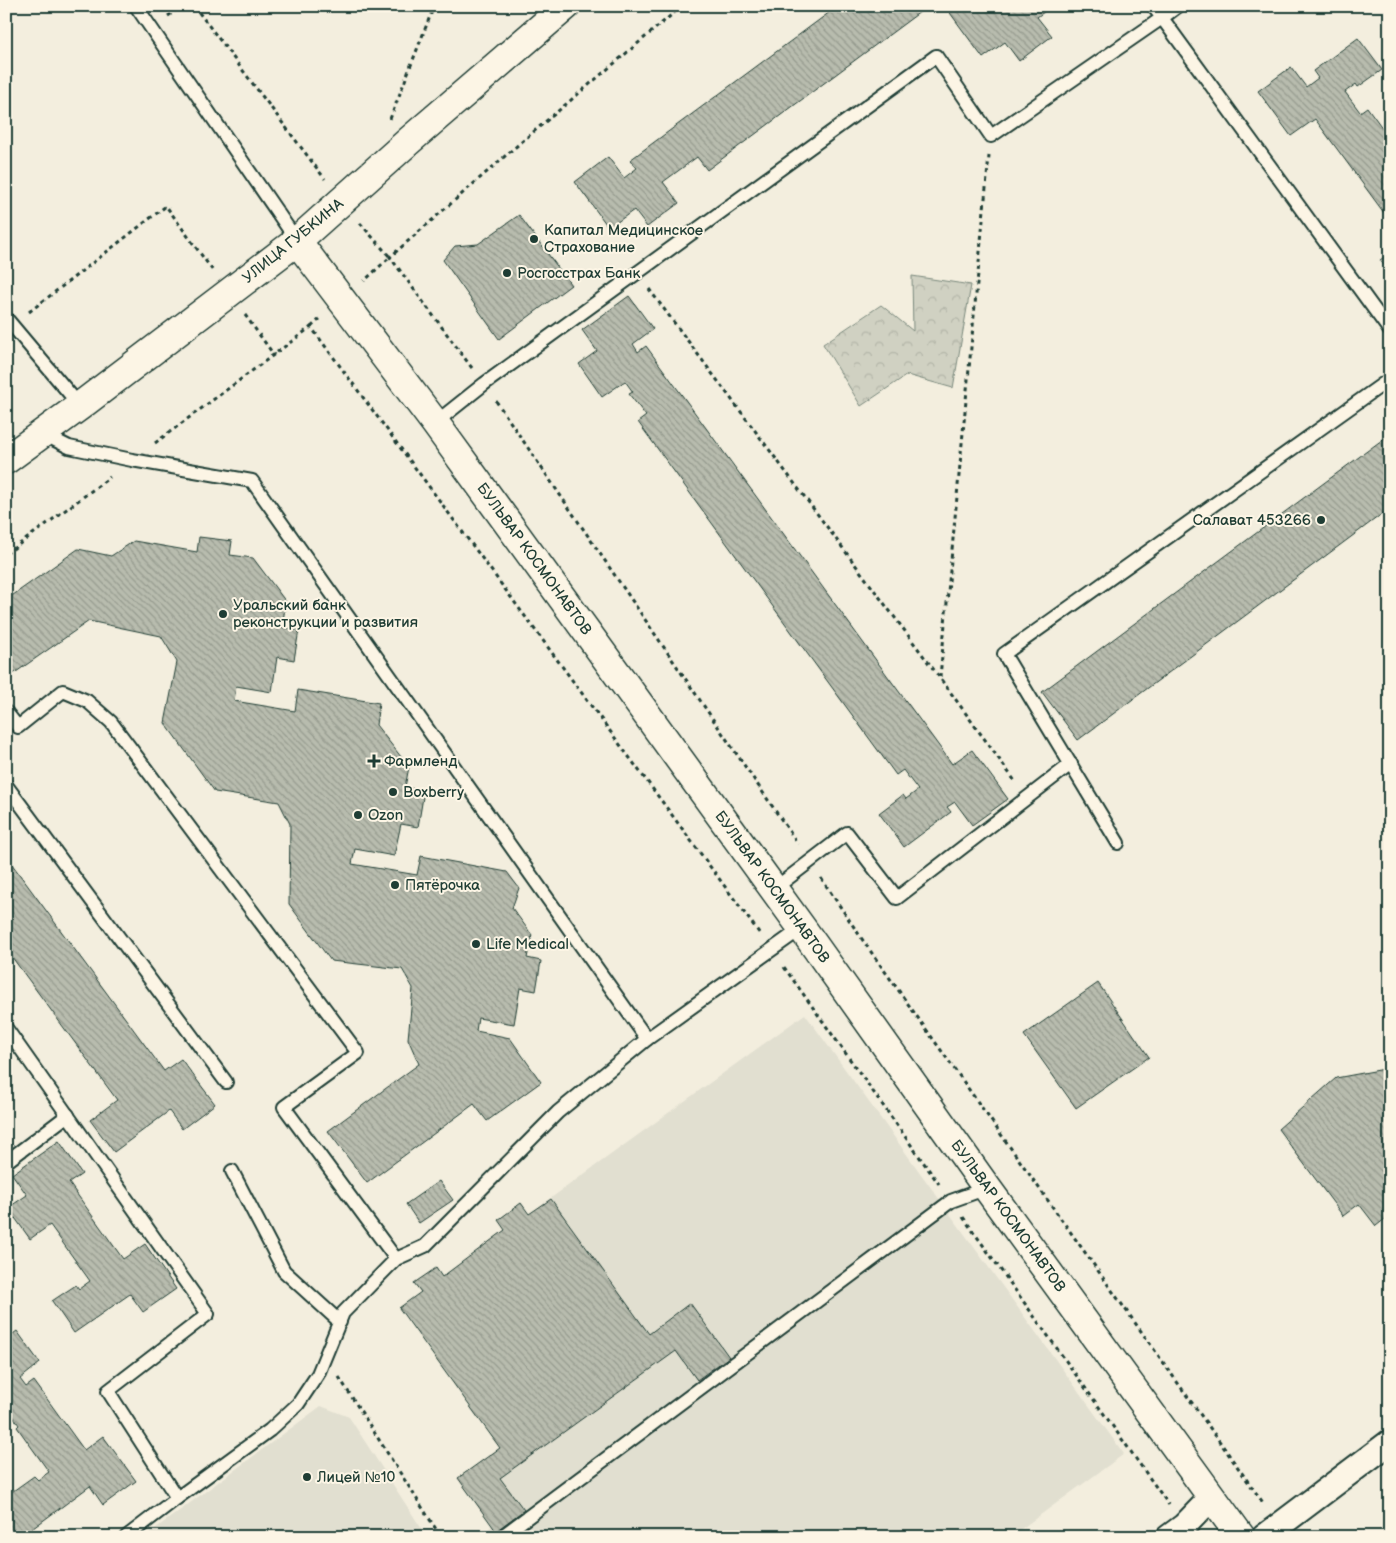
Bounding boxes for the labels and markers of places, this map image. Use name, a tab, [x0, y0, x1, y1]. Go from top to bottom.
place label: Капитал Медицинское Страхование	[544, 221, 703, 257]
marker: Капитал Медицинское Страхование	[528, 233, 540, 245]
place label: Росгосстрах Банк	[517, 264, 641, 283]
marker: Росгосстрах Банк	[501, 267, 513, 279]
place label: Салават 453266	[1193, 511, 1311, 530]
marker: Салават 453266	[1315, 514, 1327, 526]
place label: Уральский банк реконструкции и развития	[233, 596, 418, 632]
marker: Уральский банк реконструкции и развития	[217, 608, 229, 620]
place label: Фармленд	[384, 752, 457, 771]
marker: Фармленд	[368, 755, 380, 767]
place label: Boxberry	[403, 783, 464, 802]
marker: Boxberry	[387, 786, 399, 798]
place label: Ozon	[368, 806, 403, 825]
marker: Ozon	[352, 809, 364, 821]
place label: Пятёрочка	[405, 876, 480, 895]
marker: Пятёрочка	[389, 879, 401, 891]
place label: Life Medical	[486, 935, 569, 954]
marker: Life Medical	[470, 938, 482, 950]
place label: Лицей №10	[316, 1468, 396, 1487]
marker: Лицей №10	[301, 1471, 313, 1483]

